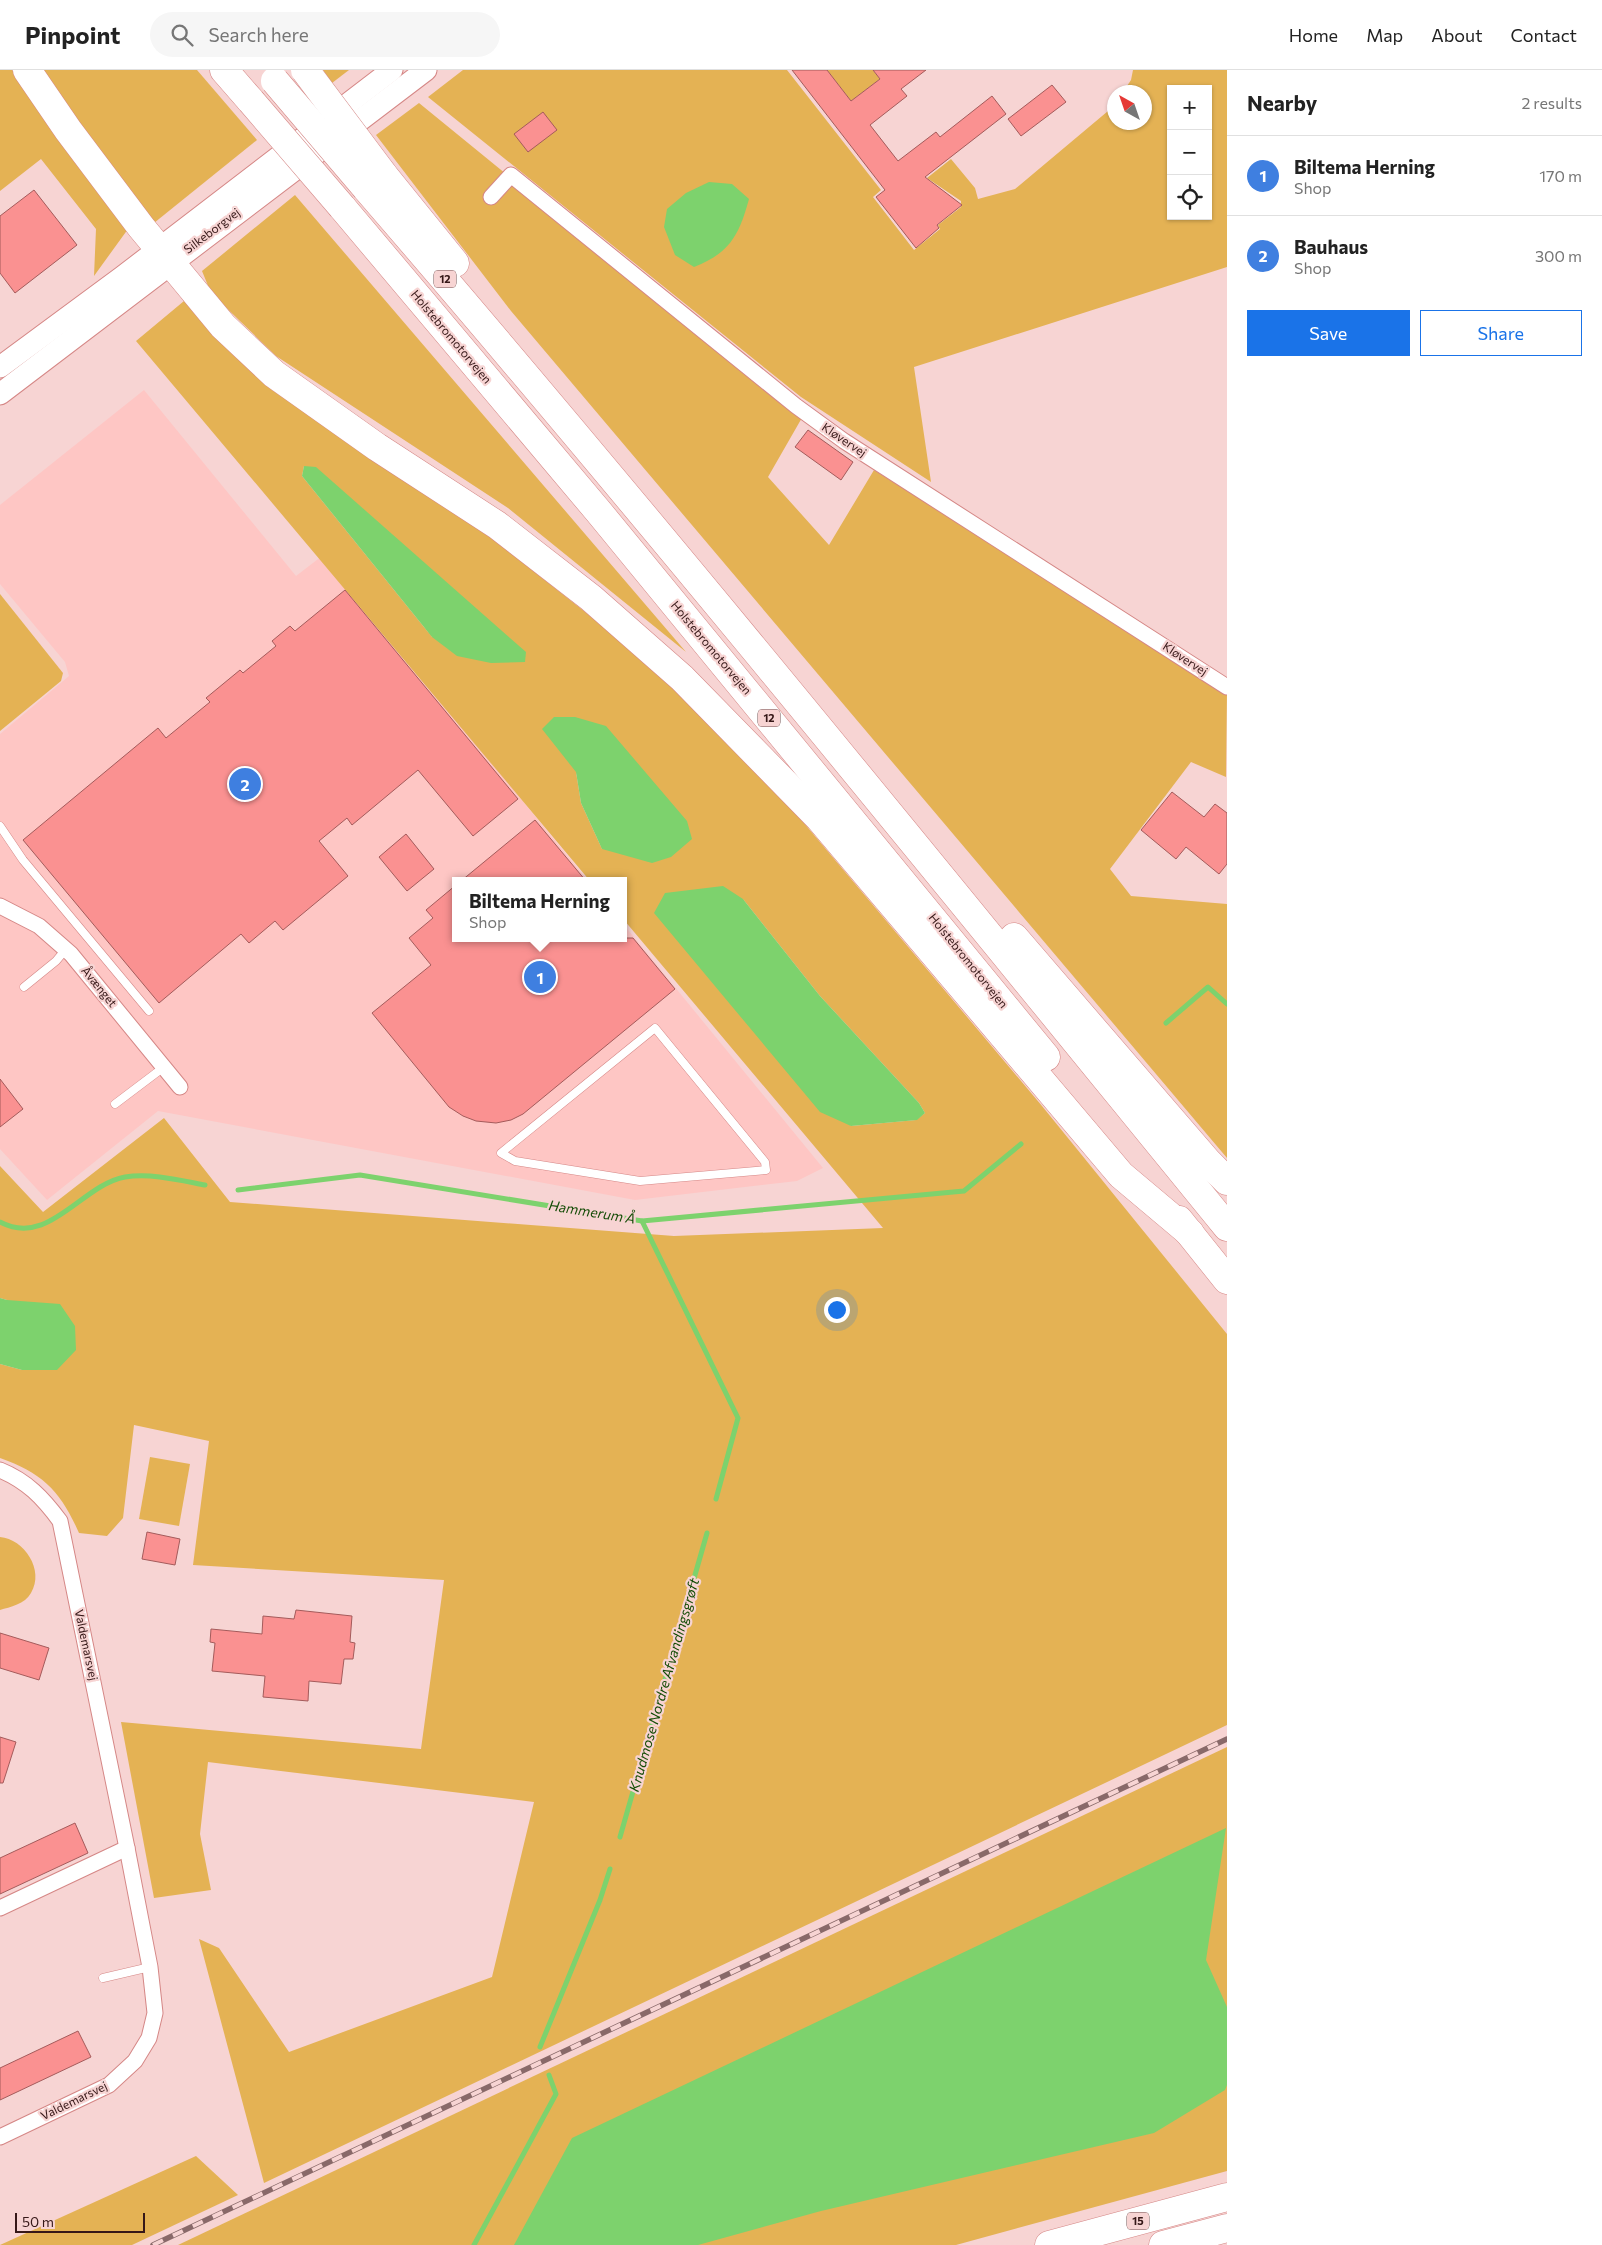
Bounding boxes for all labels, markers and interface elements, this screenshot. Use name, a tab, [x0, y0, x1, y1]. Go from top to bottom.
search box	[150, 12, 500, 57]
text: Pinpoint	[25, 20, 120, 49]
icon: search	[168, 21, 196, 49]
text: Search here	[208, 23, 309, 46]
text: Home	[1289, 24, 1338, 46]
text: Map	[1366, 24, 1403, 46]
text: About	[1431, 24, 1483, 46]
text: Contact	[1511, 24, 1577, 46]
north arrow	[1107, 85, 1152, 130]
map controls	[1167, 85, 1212, 220]
button: +	[1167, 85, 1212, 130]
text: Nearby	[1247, 90, 1317, 115]
text: 2 results	[1521, 93, 1582, 112]
button: −	[1167, 130, 1212, 175]
text: Biltema Herning	[1294, 155, 1435, 178]
text: 1	[1259, 166, 1267, 185]
text: 170 m	[1539, 166, 1582, 185]
button: locate	[1167, 175, 1212, 220]
text: Shop	[1294, 178, 1332, 197]
street label: Silkeborgvej	[181, 205, 242, 256]
text: Bauhaus	[1294, 235, 1368, 258]
text: 2	[1258, 246, 1268, 265]
text: 300 m	[1535, 246, 1582, 265]
text: Shop	[1294, 258, 1332, 277]
road number: 12	[434, 270, 456, 288]
street label: Holstebromotorvejen	[409, 287, 495, 386]
button: Save	[1247, 310, 1410, 356]
button: Share	[1420, 310, 1582, 356]
street label: Kløvervej	[820, 419, 869, 459]
street label: Holstebromotorvejen	[669, 598, 755, 697]
street label: Kløvervej	[1161, 639, 1211, 678]
road number: 12	[758, 710, 780, 726]
pin: 2	[229, 765, 261, 803]
popup	[452, 877, 627, 942]
text: Biltema Herning	[469, 889, 610, 912]
street label: Holstebromotorvejen	[926, 910, 1011, 1010]
text: Shop	[469, 912, 507, 931]
pin: 1	[524, 958, 556, 996]
street label: Åvænget	[79, 963, 120, 1010]
water label: Hammerum Å	[547, 1196, 637, 1227]
your location	[824, 1297, 850, 1323]
water label: Knudmose Nordre Afvandingsgrøft	[625, 1576, 702, 1794]
street label: Valdemarsvej	[73, 1608, 101, 1682]
street label: Valdemarsvej	[38, 2078, 109, 2122]
scale bar	[15, 2210, 145, 2233]
road number: 15	[1127, 2212, 1149, 2230]
text: 50 m	[22, 2213, 54, 2230]

